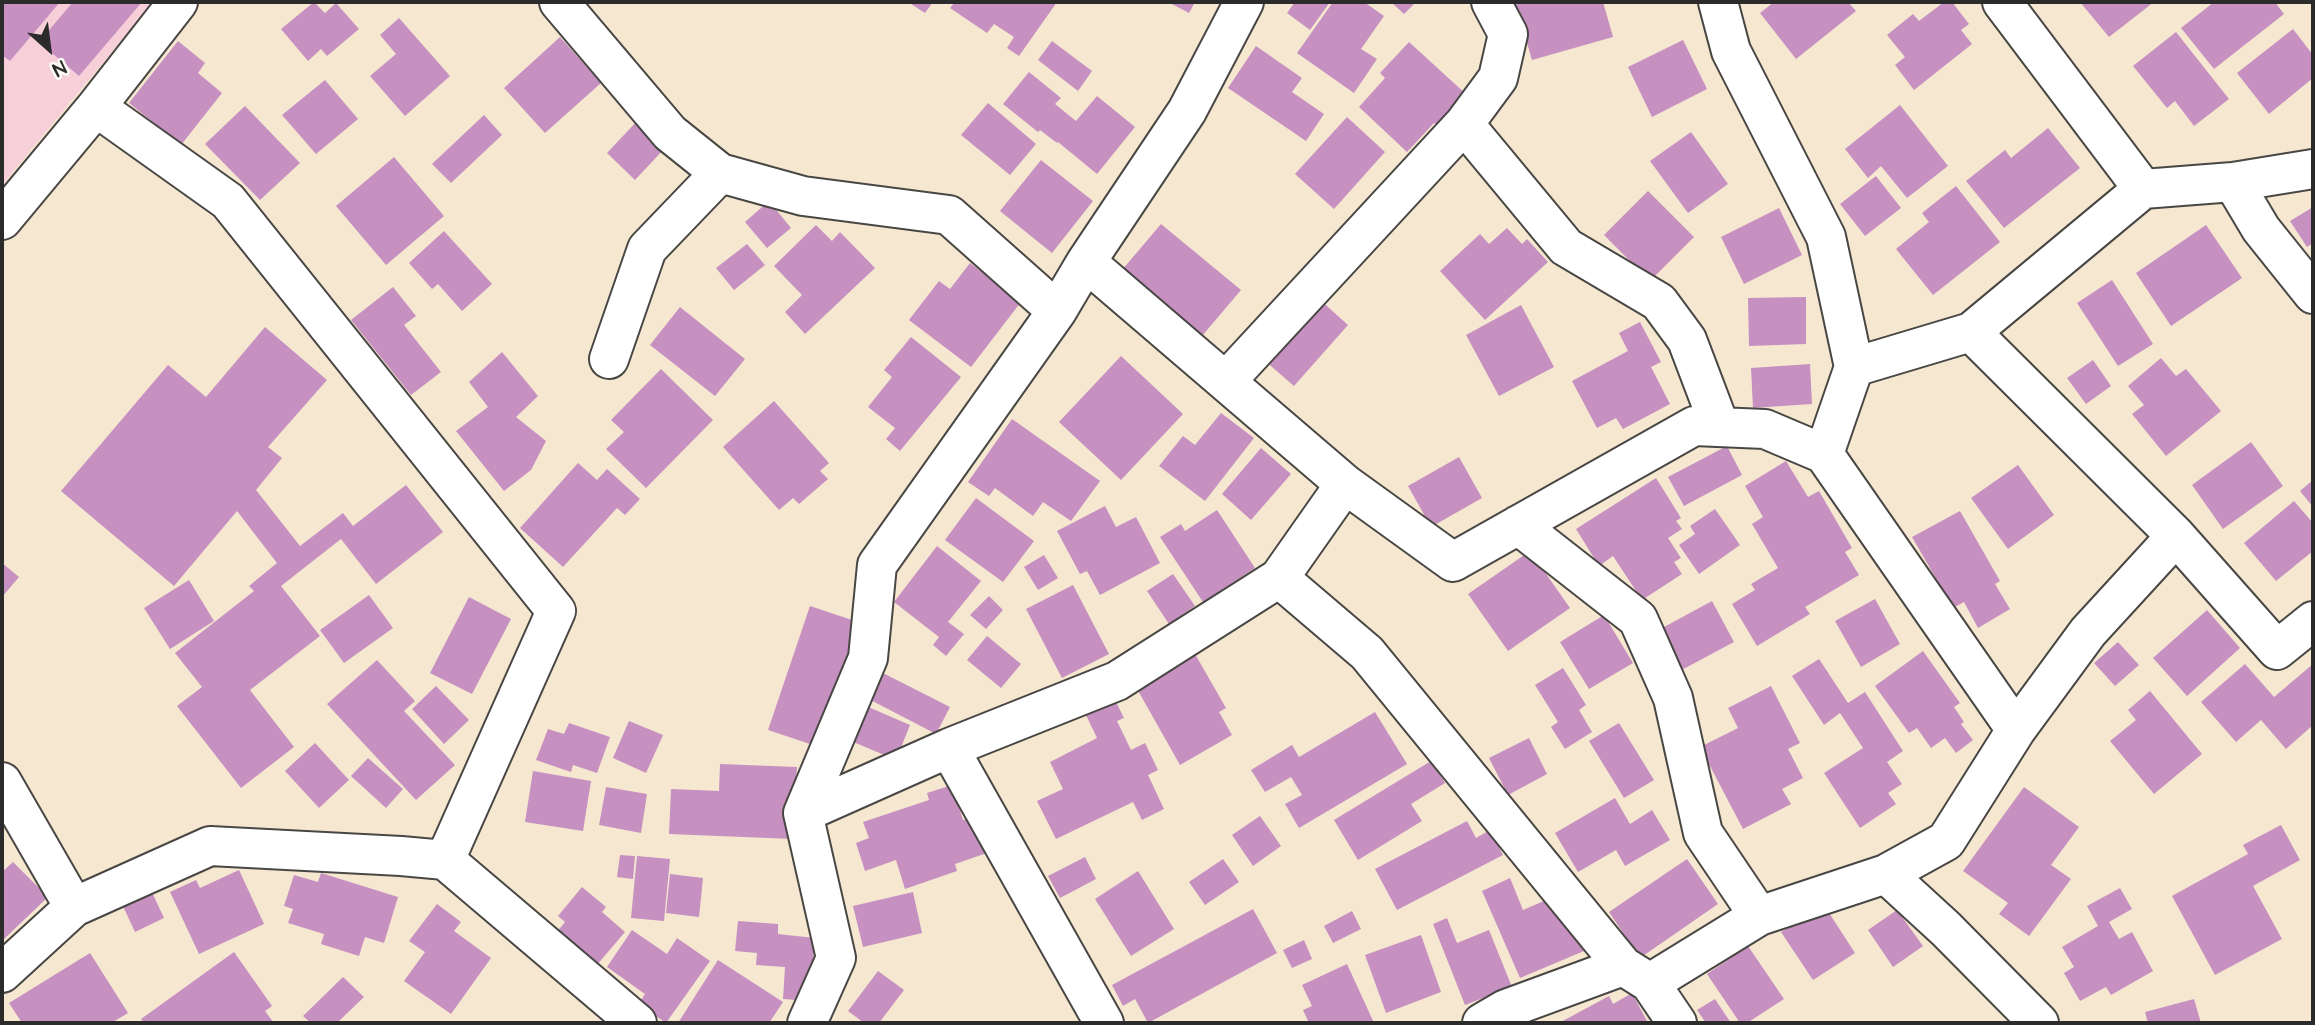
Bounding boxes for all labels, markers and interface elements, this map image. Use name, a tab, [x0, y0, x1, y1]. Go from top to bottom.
north arrow	[14, 14, 84, 84]
text: N	[47, 53, 71, 83]

